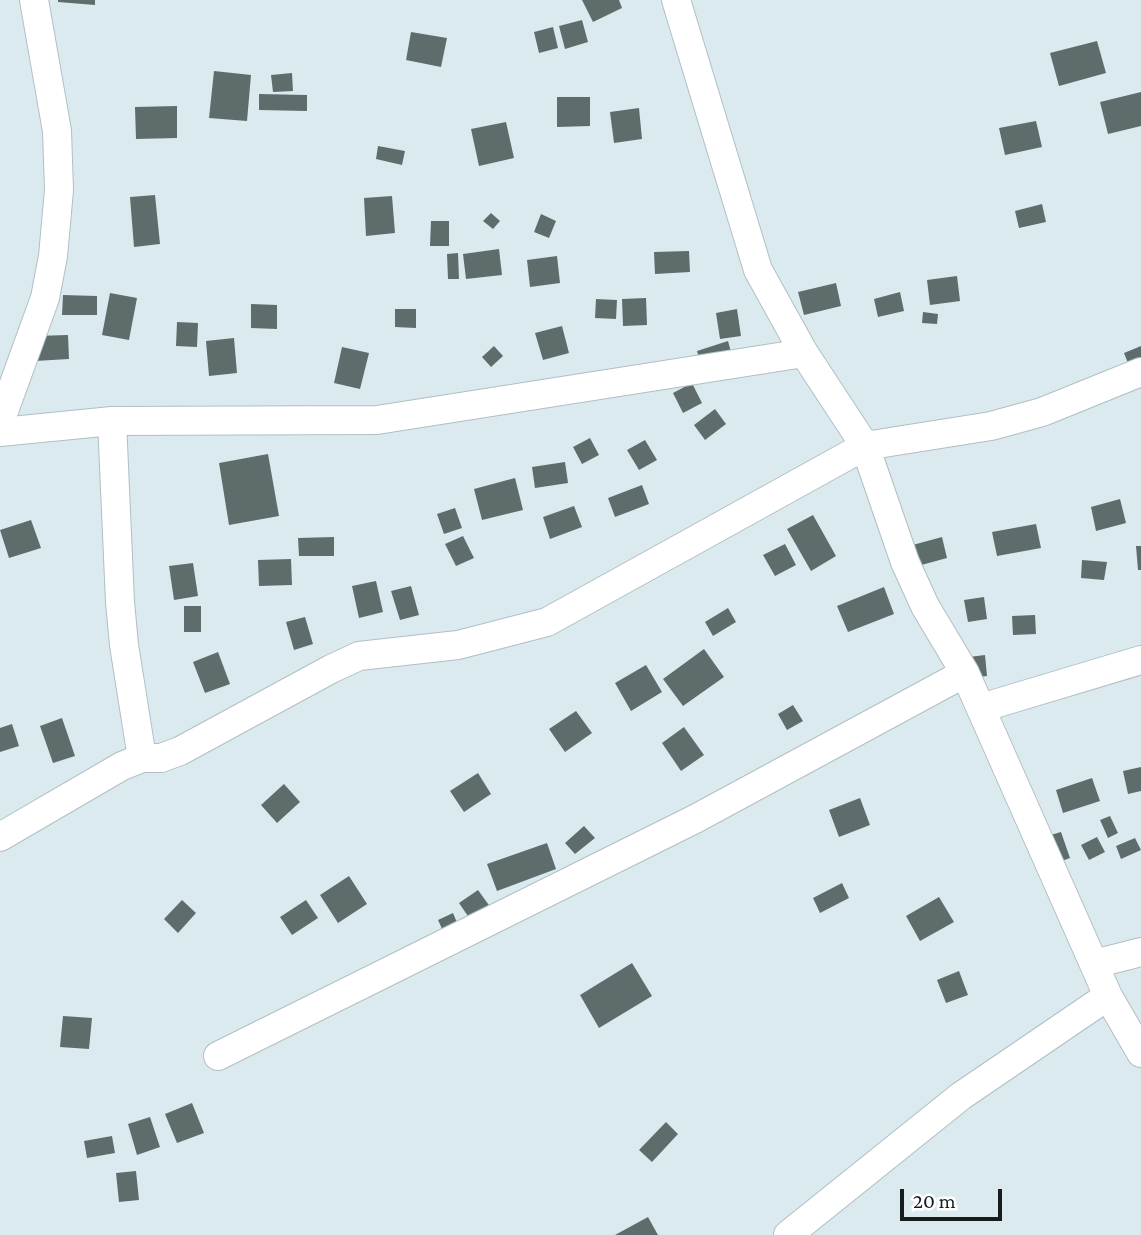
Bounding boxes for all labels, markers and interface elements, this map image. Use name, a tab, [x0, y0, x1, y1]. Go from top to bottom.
scale bar	[903, 1176, 1004, 1220]
text: 20 m	[913, 1189, 956, 1213]

